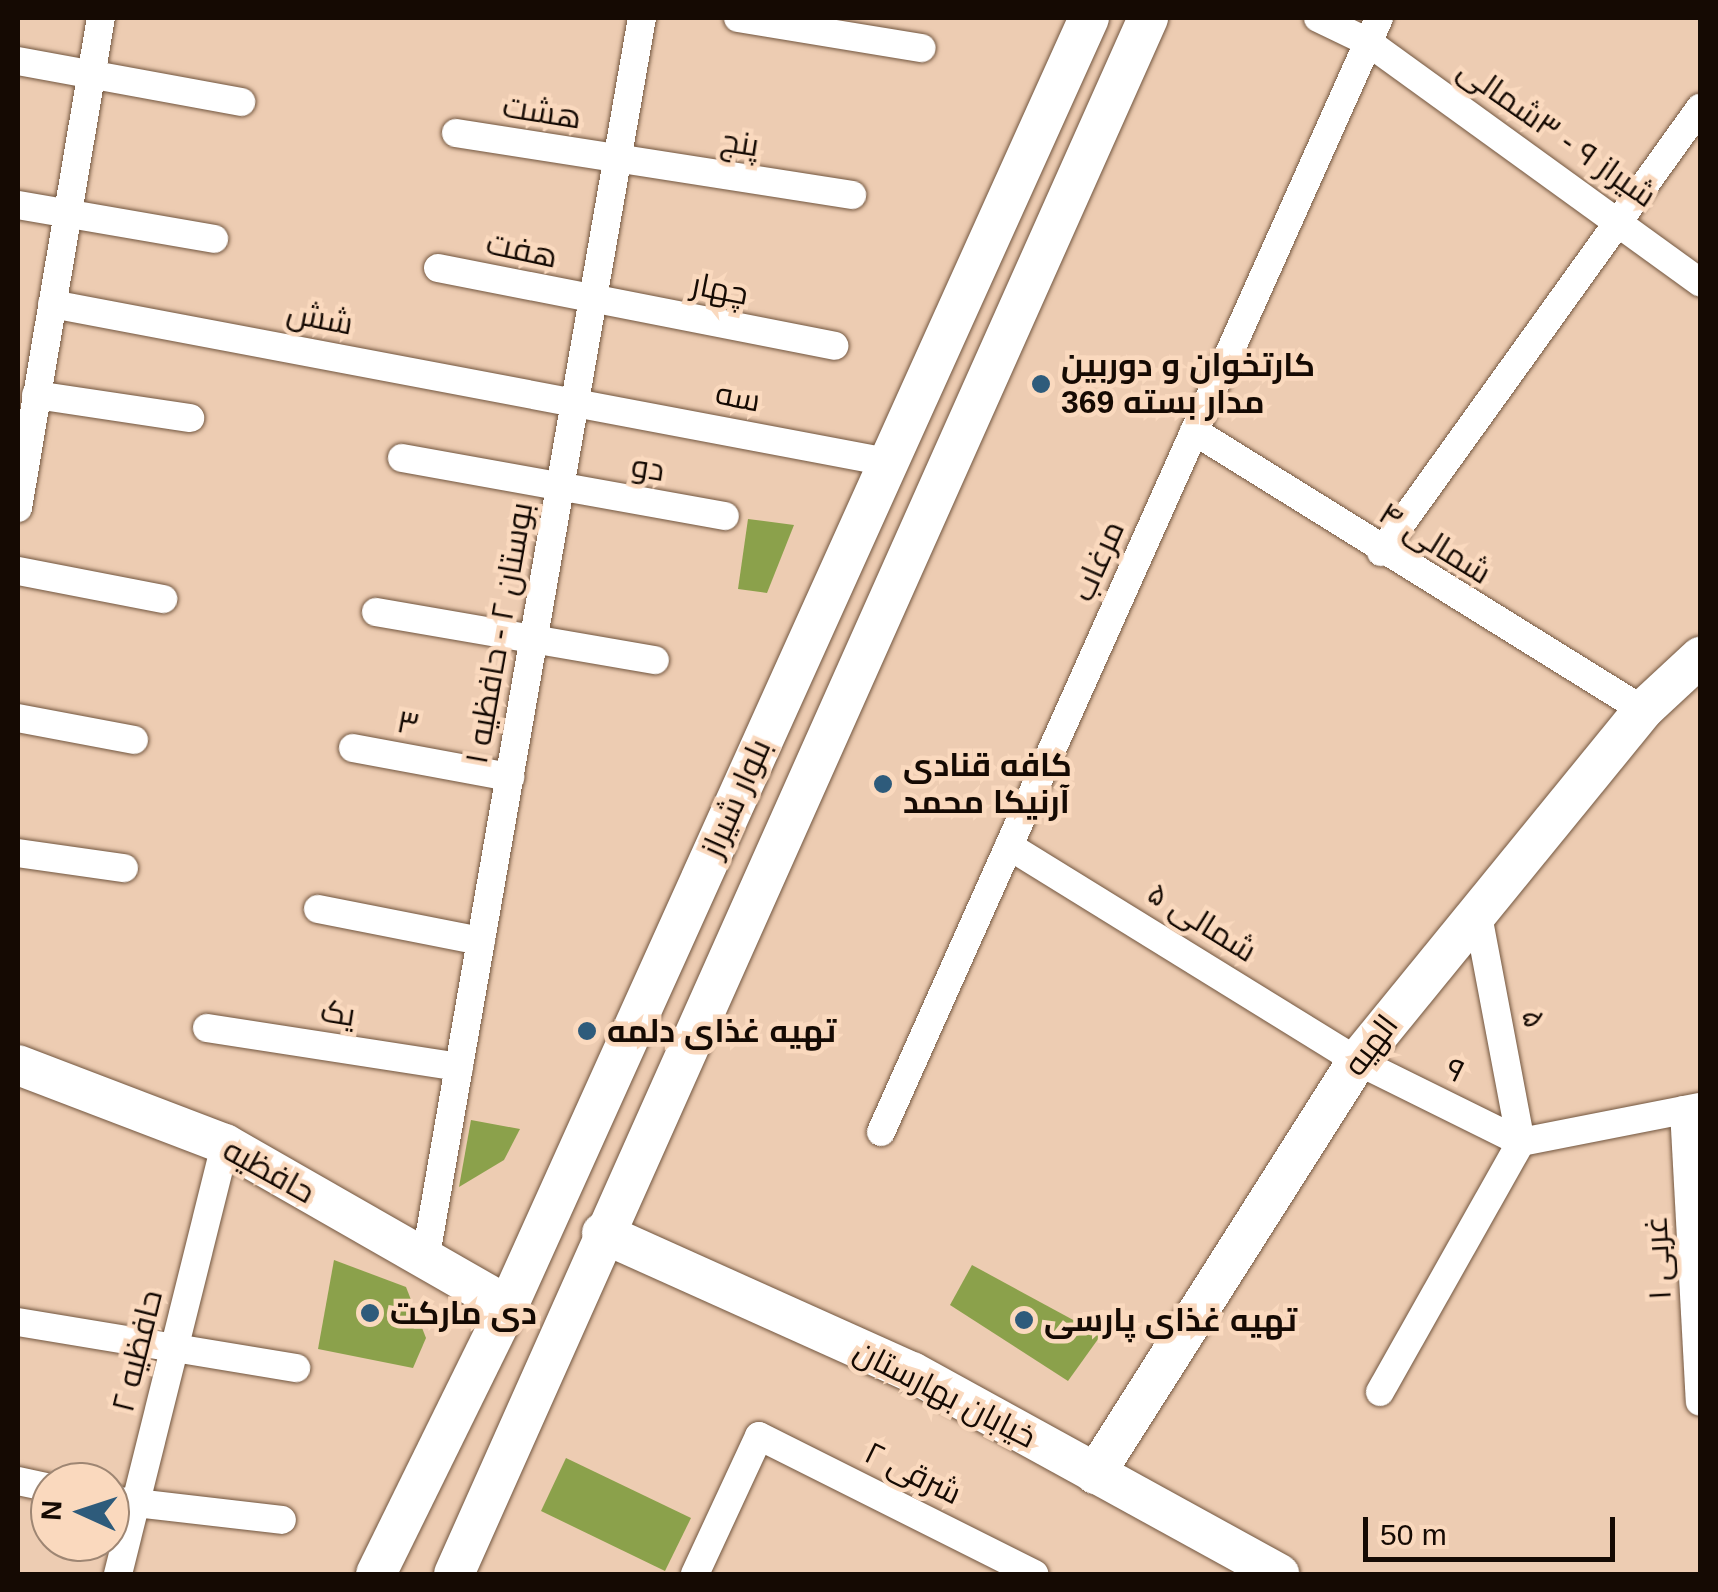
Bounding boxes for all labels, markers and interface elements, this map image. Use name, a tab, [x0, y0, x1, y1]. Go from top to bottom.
street label: شیراز ۹ - ۳شمالی	[1451, 51, 1663, 215]
street label: هشت	[500, 87, 584, 137]
street label: پنج	[718, 121, 762, 165]
street label: هفت	[483, 224, 561, 276]
street label: چهار	[688, 265, 752, 313]
street label: شش	[284, 293, 356, 343]
place label: کارتخوان و دوربین مدار بسته 369	[1061, 347, 1315, 422]
marker: کارتخوان و دوربین مدار بسته 369	[1030, 373, 1052, 395]
street label: سه	[712, 374, 764, 420]
street label: دو	[629, 446, 667, 490]
street label: ۴ شمالی	[1372, 494, 1498, 592]
street label: بوستان ۲ - حافظیه ۱	[457, 499, 541, 767]
street label: مرغاب	[1063, 515, 1133, 607]
street label: ۳	[394, 702, 422, 744]
street label: بلوار شیراز	[693, 733, 779, 863]
place label: کافه قنادی آرنیکا محمد	[903, 747, 1072, 822]
marker: کافه قنادی آرنیکا محمد	[872, 773, 894, 795]
street label: ۵ شمالی	[1141, 874, 1263, 970]
street label: یک	[318, 991, 358, 1035]
street label: الهیه	[1336, 1007, 1406, 1083]
street label: ۵	[1513, 1007, 1555, 1031]
place label: تهیه غذای دلمه	[607, 1012, 836, 1050]
marker: تهیه غذای دلمه	[576, 1020, 598, 1042]
street label: ۹	[1439, 1049, 1471, 1091]
street label: حافظیه	[217, 1130, 321, 1212]
street label: ۱ غربی	[1637, 1215, 1679, 1301]
street label: حافظیه ۲	[103, 1286, 171, 1416]
place label: دی مارکت	[390, 1294, 537, 1332]
place label: تهیه غذای پارسی	[1044, 1301, 1297, 1339]
marker: دی مارکت	[359, 1302, 381, 1324]
marker: تهیه غذای پارسی	[1013, 1309, 1035, 1331]
street label: خیابان بهارستان	[848, 1332, 1042, 1456]
street label: ۲ شرقی	[858, 1433, 968, 1513]
north arrow	[30, 1462, 130, 1562]
scale bar	[1368, 1497, 1620, 1559]
text: N	[36, 1500, 68, 1521]
text: 50 m	[1380, 1518, 1447, 1551]

